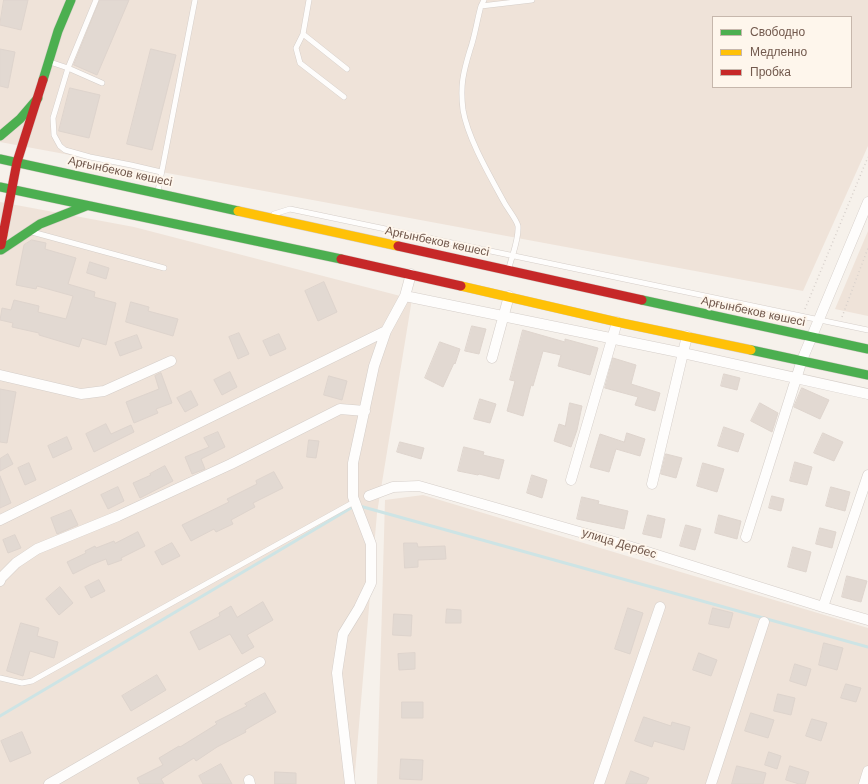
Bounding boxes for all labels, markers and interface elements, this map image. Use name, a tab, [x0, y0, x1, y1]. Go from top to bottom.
legend	[712, 16, 852, 88]
text: Свободно	[750, 24, 805, 40]
text: Медленно	[750, 44, 807, 60]
text: Пробка	[750, 64, 791, 80]
street label: Арғынбеков көшесі	[67, 154, 173, 190]
street label: Арғынбеков көшесі	[384, 224, 490, 260]
street label: Арғынбеков көшесі	[700, 294, 806, 330]
street label: улица Дербес	[580, 526, 658, 562]

